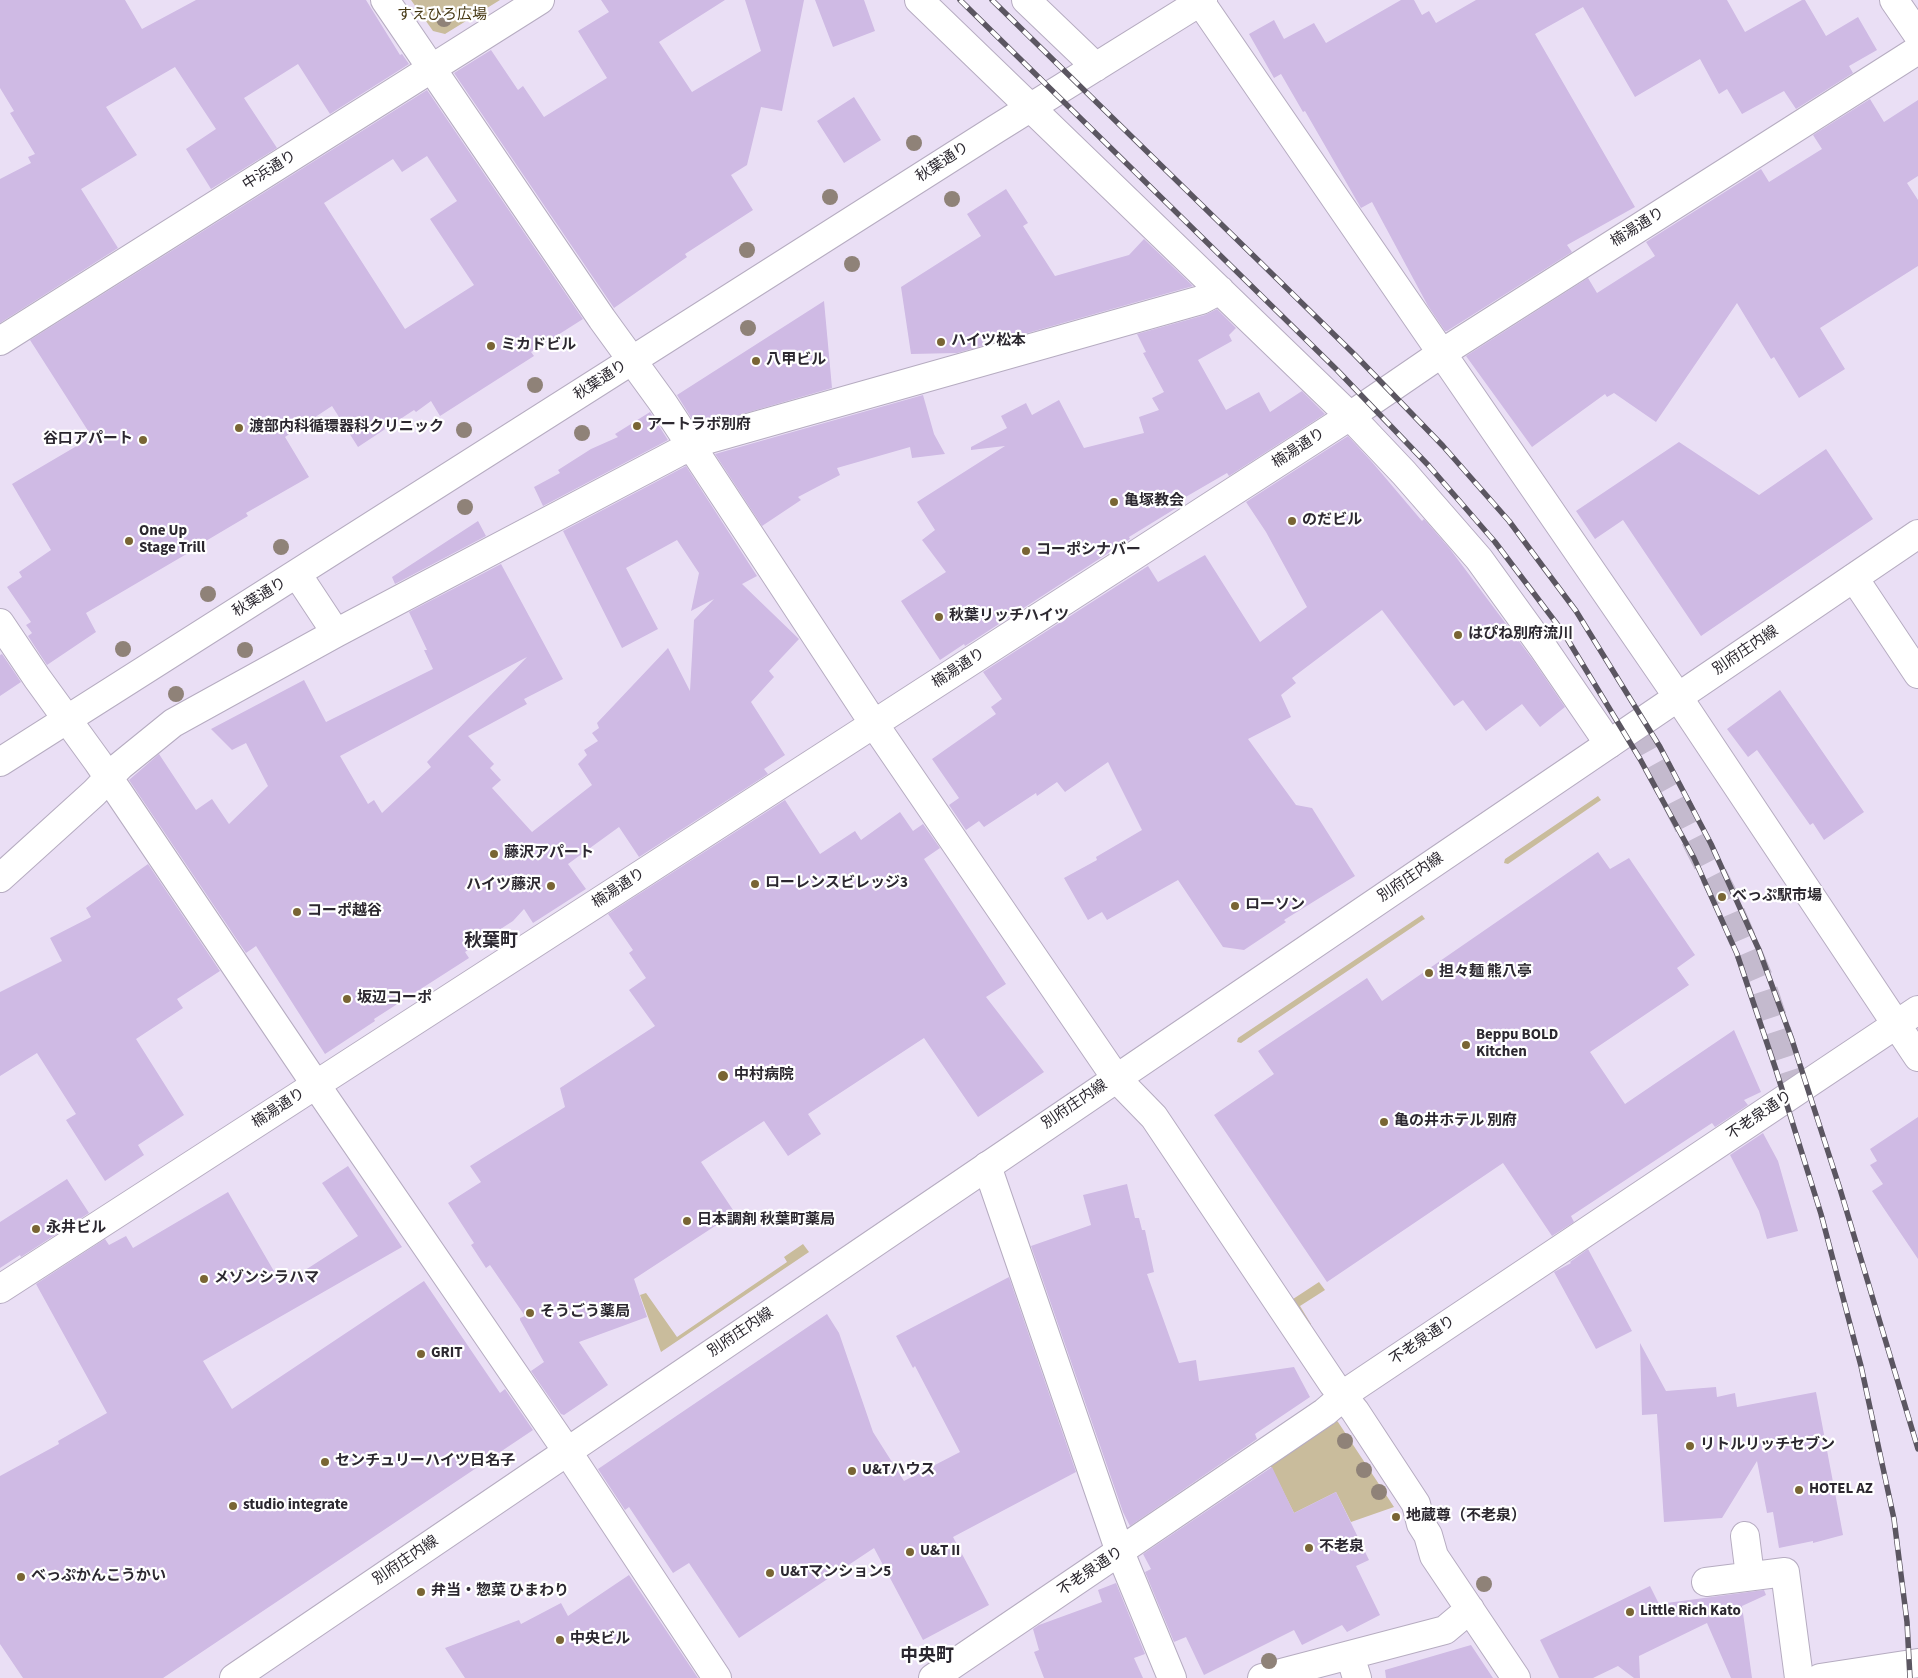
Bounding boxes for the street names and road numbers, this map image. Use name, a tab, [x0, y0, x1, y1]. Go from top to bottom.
street label: 秋葉通り	[913, 139, 973, 187]
street label: 中浜通り	[240, 147, 300, 195]
street label: 楠湯通り	[1608, 204, 1668, 252]
street label: 秋葉通り	[571, 357, 631, 405]
street label: 楠湯通り	[1269, 425, 1329, 473]
street label: 秋葉通り	[230, 574, 290, 622]
street label: 別府庄内線	[1710, 623, 1782, 679]
street label: 楠湯通り	[929, 645, 989, 693]
street label: 別府庄内線	[1375, 850, 1447, 906]
street label: 楠湯通り	[589, 865, 649, 913]
street label: 別府庄内線	[1039, 1077, 1111, 1133]
street label: 楠湯通り	[249, 1085, 309, 1133]
street label: 不老泉通り	[1724, 1088, 1796, 1144]
street label: 別府庄内線	[705, 1305, 777, 1361]
street label: 不老泉通り	[1387, 1313, 1459, 1369]
street label: 別府庄内線	[370, 1533, 442, 1589]
street label: 不老泉通り	[1055, 1544, 1127, 1600]

